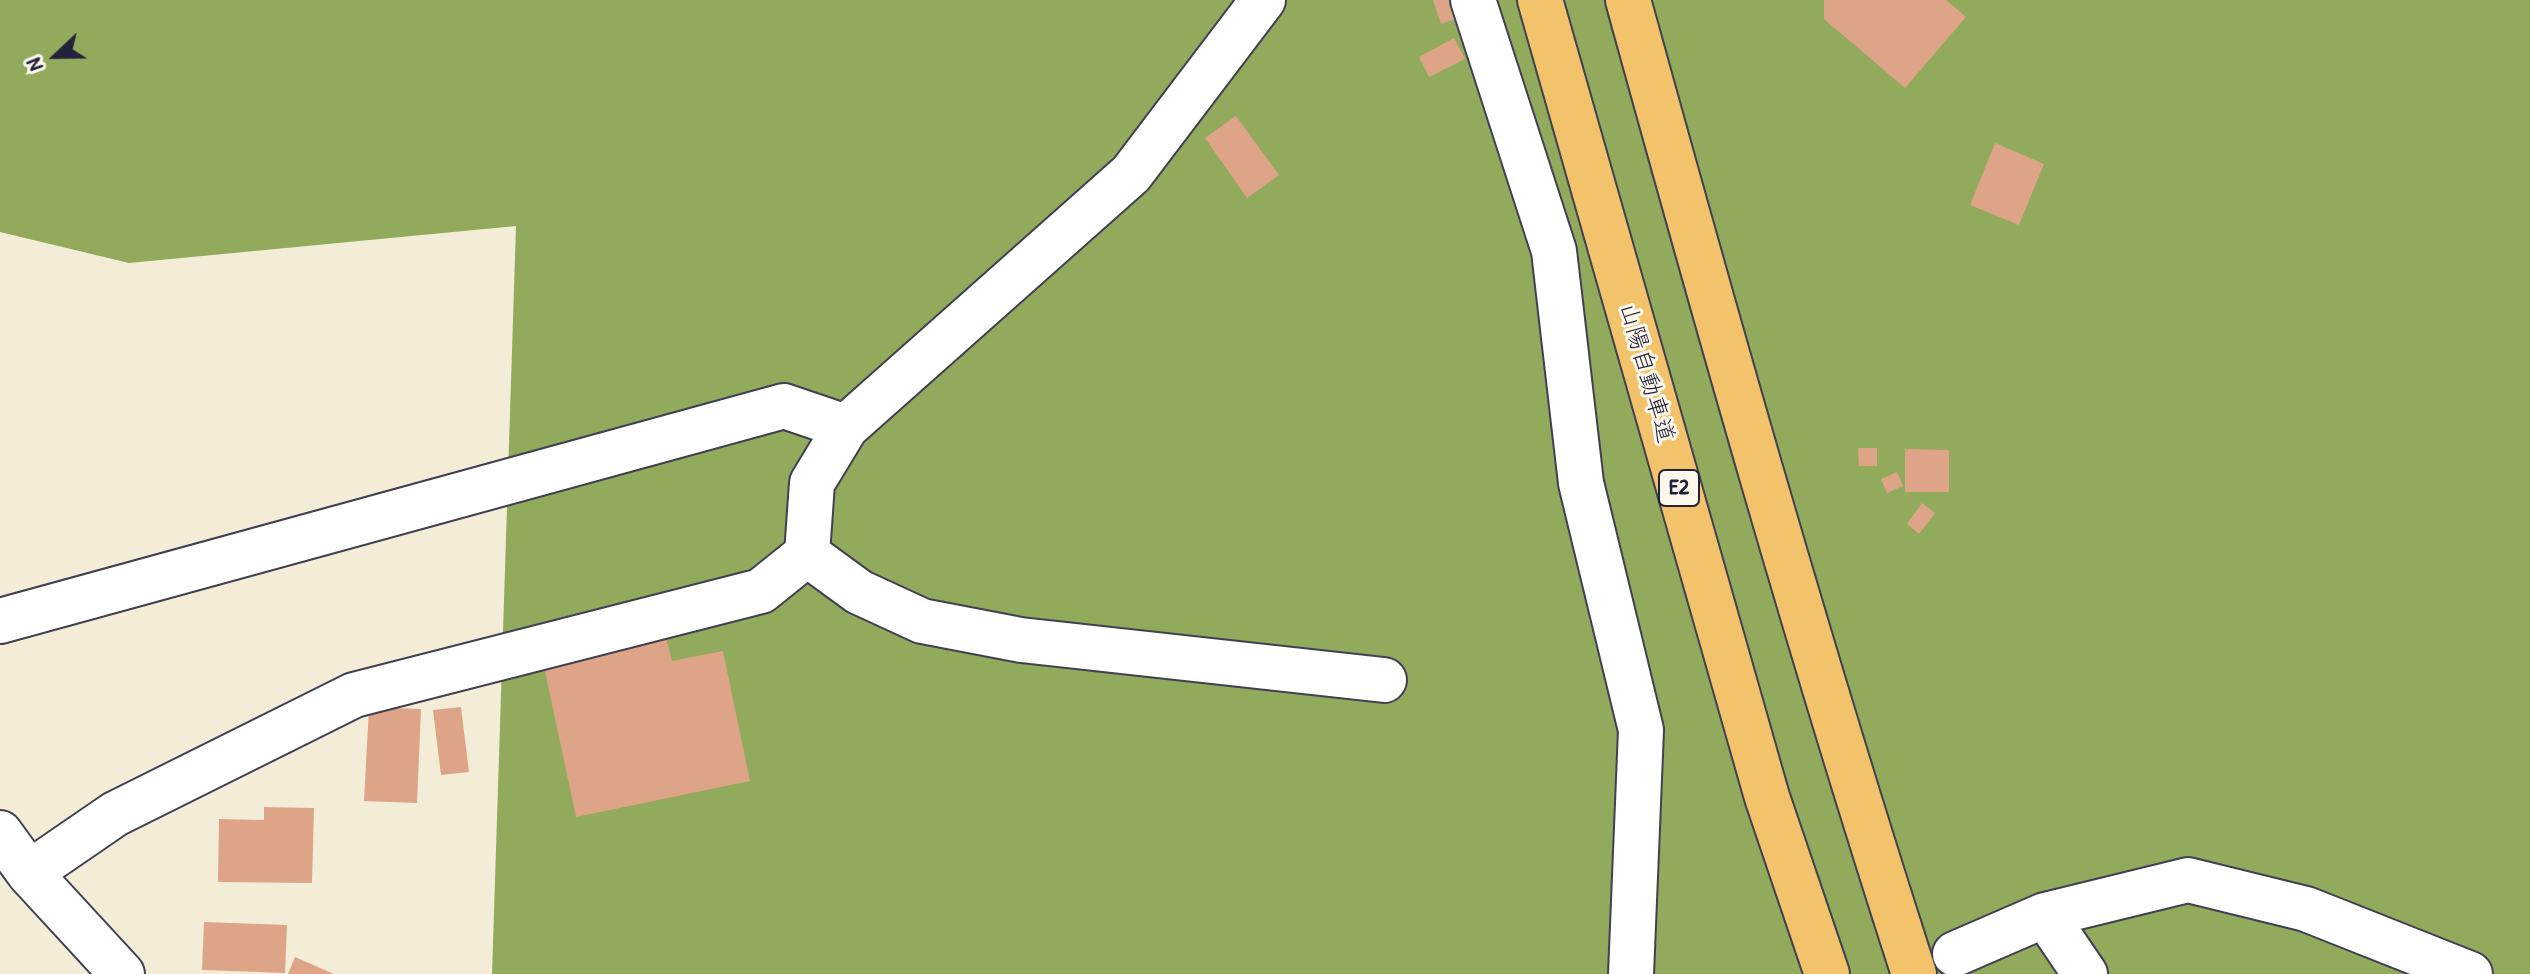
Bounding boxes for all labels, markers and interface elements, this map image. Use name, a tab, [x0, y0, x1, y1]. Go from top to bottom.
north arrow	[16, 16, 96, 96]
text: N	[18, 54, 50, 76]
street label: 山陽自動車道	[1612, 300, 1680, 446]
road number: E2	[1659, 470, 1699, 506]

